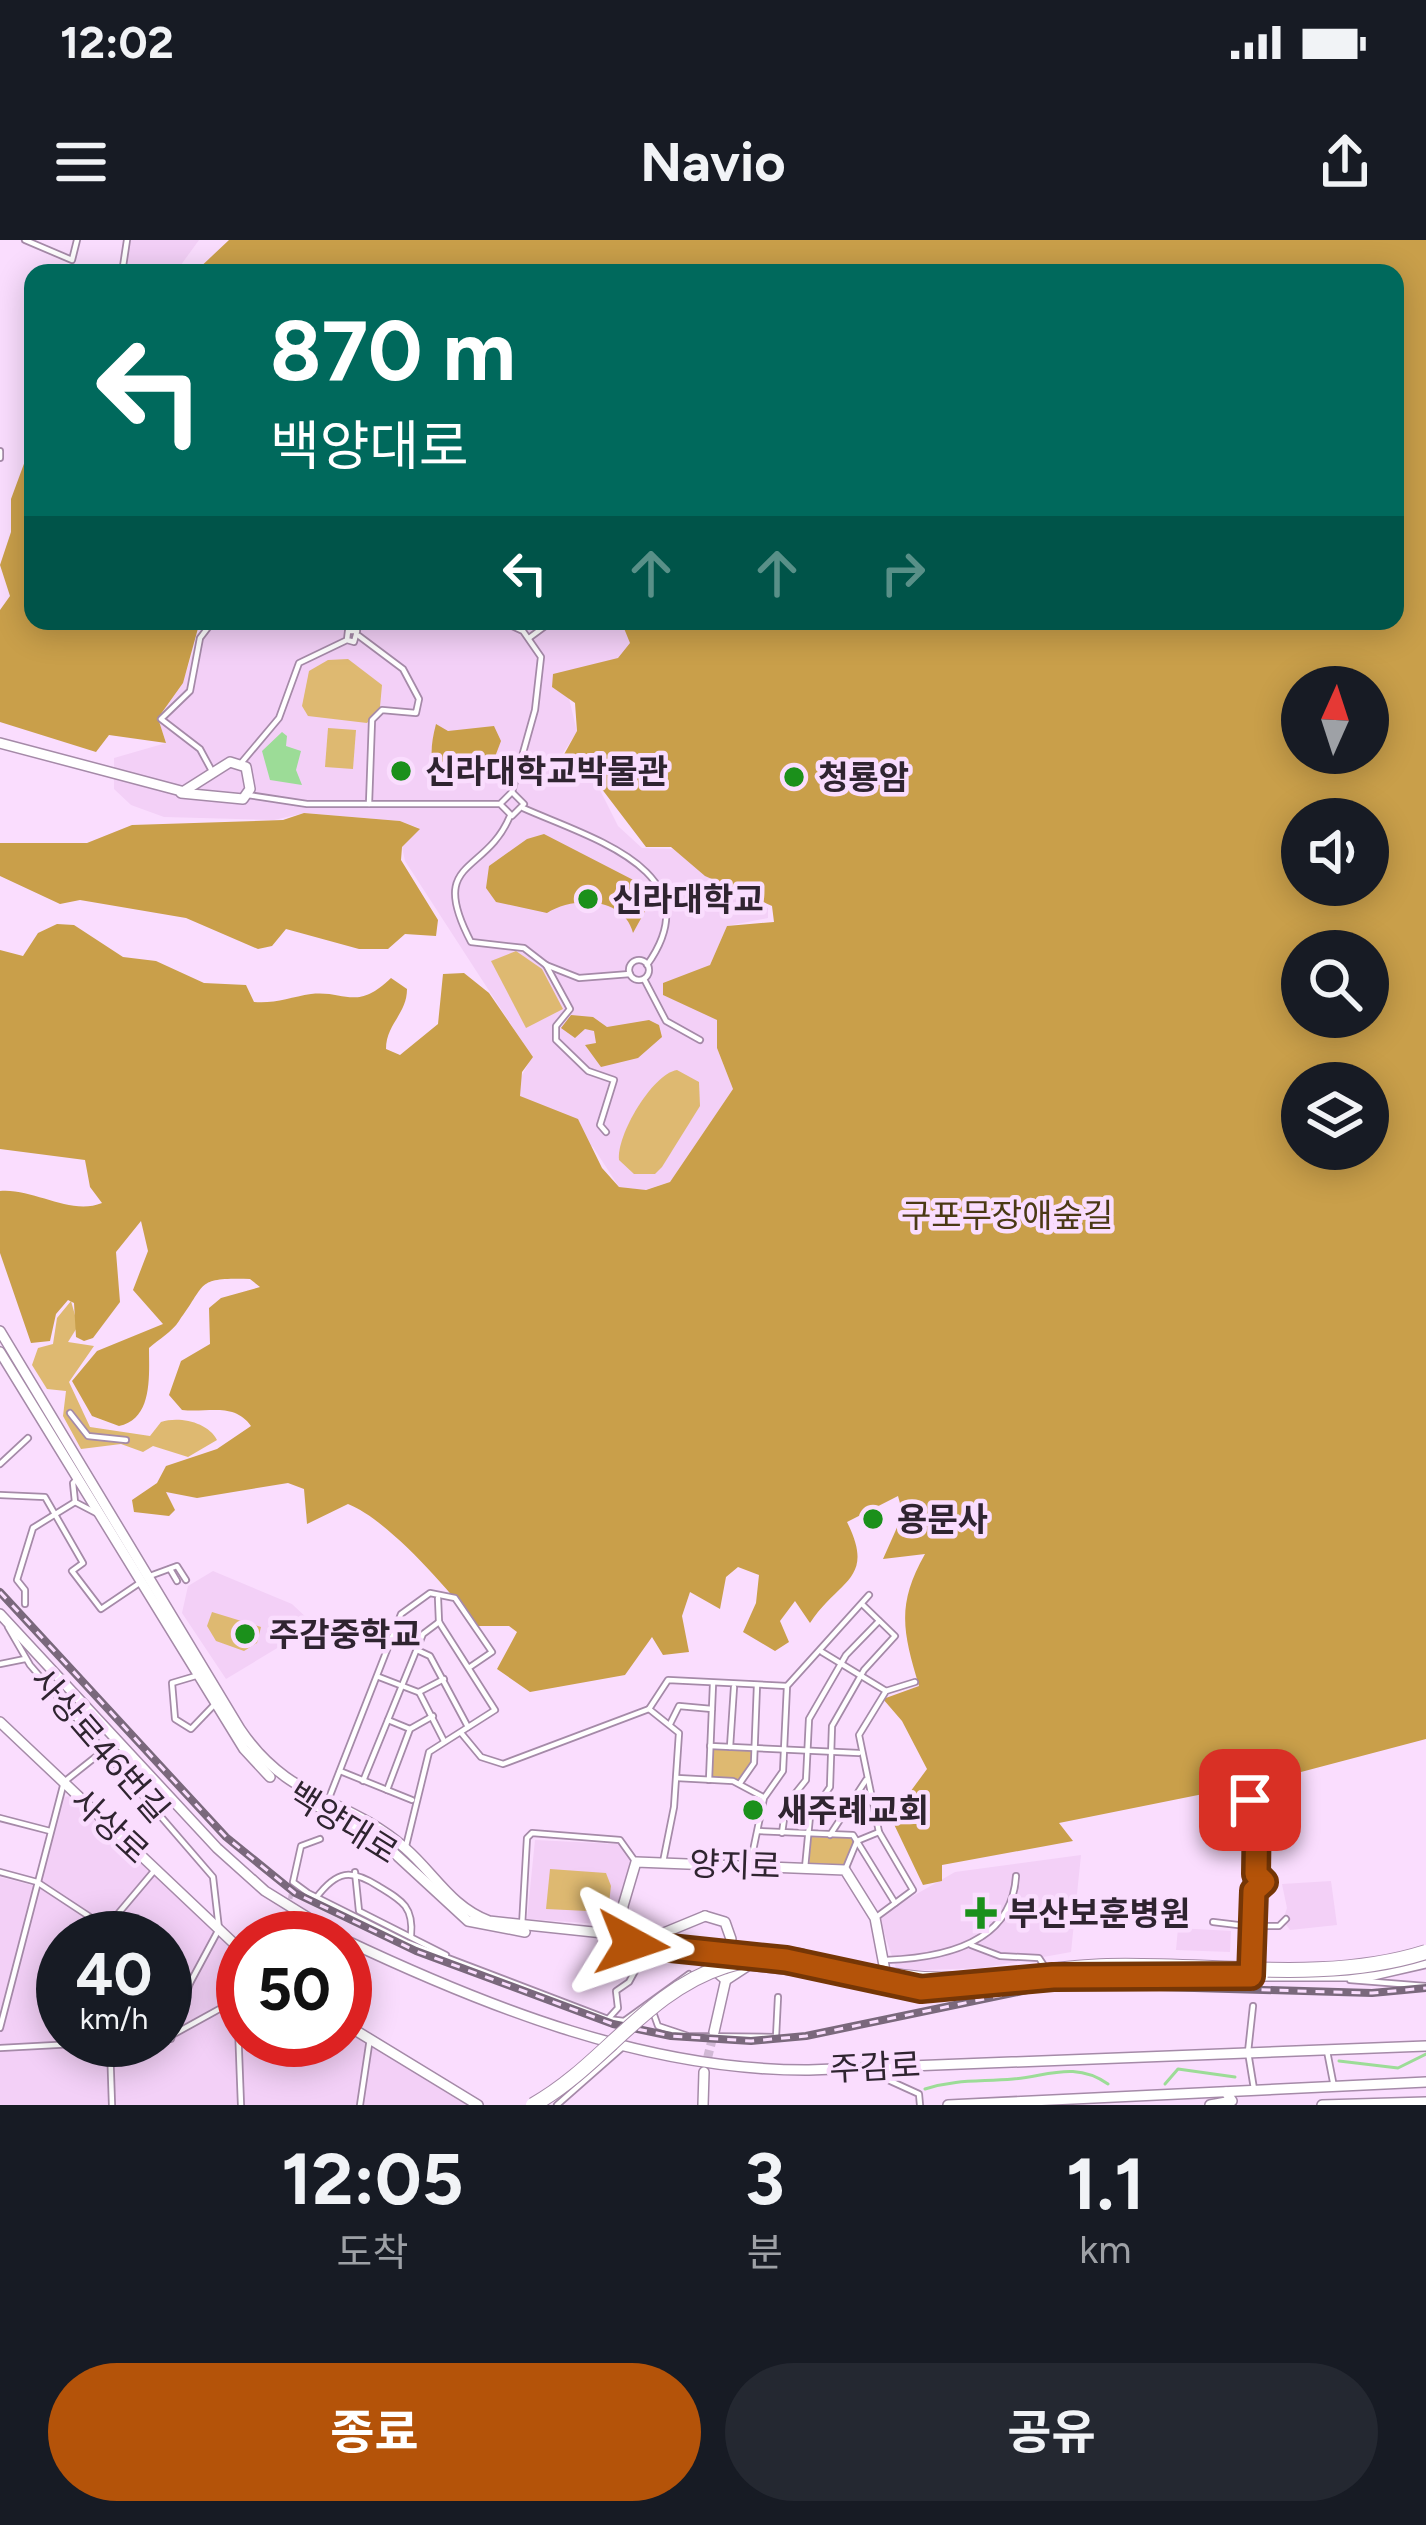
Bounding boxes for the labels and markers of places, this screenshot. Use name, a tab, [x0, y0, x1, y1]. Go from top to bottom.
place label: 신라대학교박물관	[425, 752, 668, 791]
marker: 신라대학교박물관	[388, 758, 414, 784]
place label: 청룡암	[818, 758, 909, 797]
marker: 청룡암	[781, 764, 807, 790]
place label: 신라대학교	[612, 880, 764, 919]
marker: 신라대학교	[575, 886, 601, 912]
place label: 용문사	[897, 1500, 988, 1539]
marker: 용문사	[860, 1506, 886, 1532]
place label: 주감중학교	[269, 1615, 421, 1654]
marker: 주감중학교	[232, 1621, 258, 1647]
pin	[1199, 1749, 1301, 1851]
place label: 새주례교회	[777, 1791, 929, 1830]
marker: 새주례교회	[740, 1797, 766, 1823]
place label: 부산보훈병원	[1008, 1894, 1190, 1933]
marker: 부산보훈병원	[965, 1897, 997, 1929]

